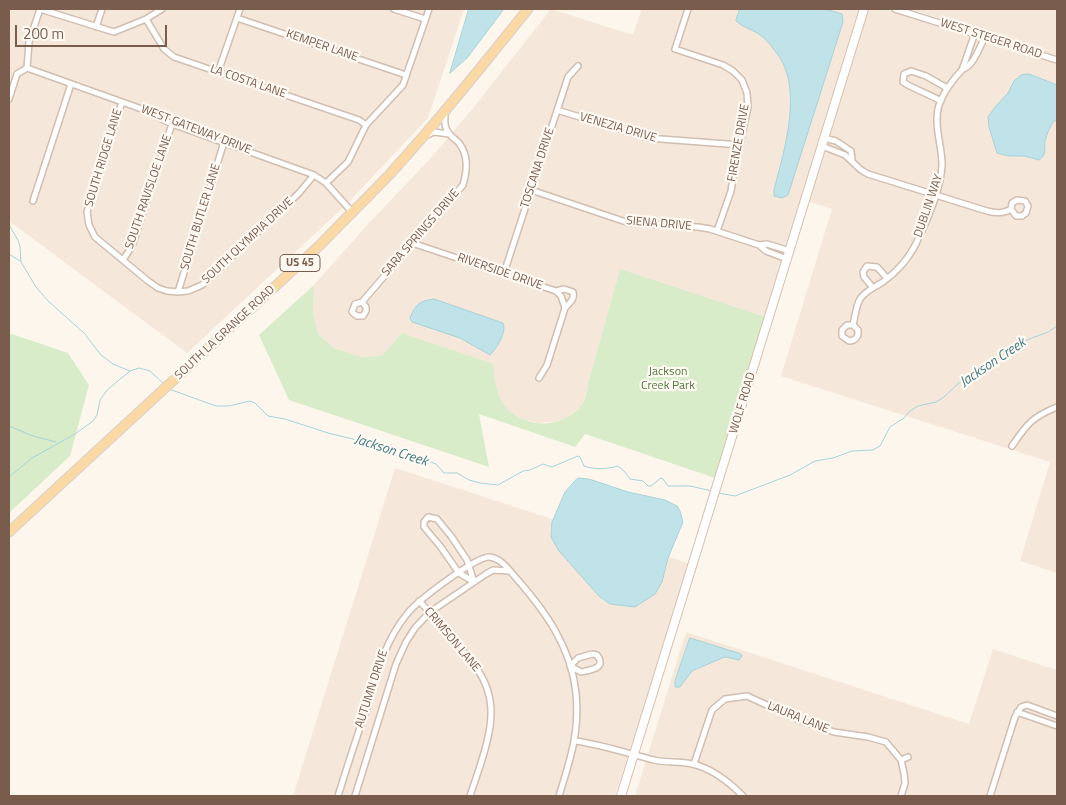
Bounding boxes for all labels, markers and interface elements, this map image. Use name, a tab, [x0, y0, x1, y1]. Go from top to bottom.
scale bar	[18, 15, 170, 47]
street label: WEST STEGER ROAD	[938, 16, 1044, 62]
text: 200 m	[23, 22, 64, 45]
street label: KEMPER LANE	[284, 27, 360, 65]
street label: LA COSTA LANE	[208, 62, 288, 102]
street label: WEST GATEWAY DRIVE	[139, 102, 253, 158]
street label: FIRENZE DRIVE	[725, 103, 753, 183]
street label: SOUTH RIDGE LANE	[82, 107, 126, 209]
street label: VENEZIA DRIVE	[578, 110, 658, 146]
street label: TOSCANA DRIVE	[518, 126, 558, 210]
street label: SOUTH RAVISLOE LANE	[123, 133, 175, 251]
street label: SOUTH BUTLER LANE	[178, 162, 224, 272]
street label: DUBLIN WAY	[911, 173, 947, 239]
street label: SARA SPRINGS DRIVE	[379, 186, 463, 280]
street label: SOUTH OLYMPIA DRIVE	[199, 195, 297, 287]
street label: SIENA DRIVE	[626, 214, 692, 234]
street label: RIVERSIDE DRIVE	[455, 251, 545, 293]
road number: US 45	[280, 254, 320, 272]
street label: SOUTH LA GRANGE ROAD	[172, 283, 278, 383]
water label: Jackson Creek	[957, 335, 1029, 391]
park label: Jackson Creek Park	[641, 365, 695, 393]
street label: WOLF ROAD	[727, 371, 759, 435]
water label: Jackson Creek	[352, 431, 430, 471]
street label: CRIMSON LANE	[421, 605, 483, 675]
street label: AUTUMN DRIVE	[353, 648, 391, 730]
street label: LAURA LANE	[765, 699, 831, 737]

